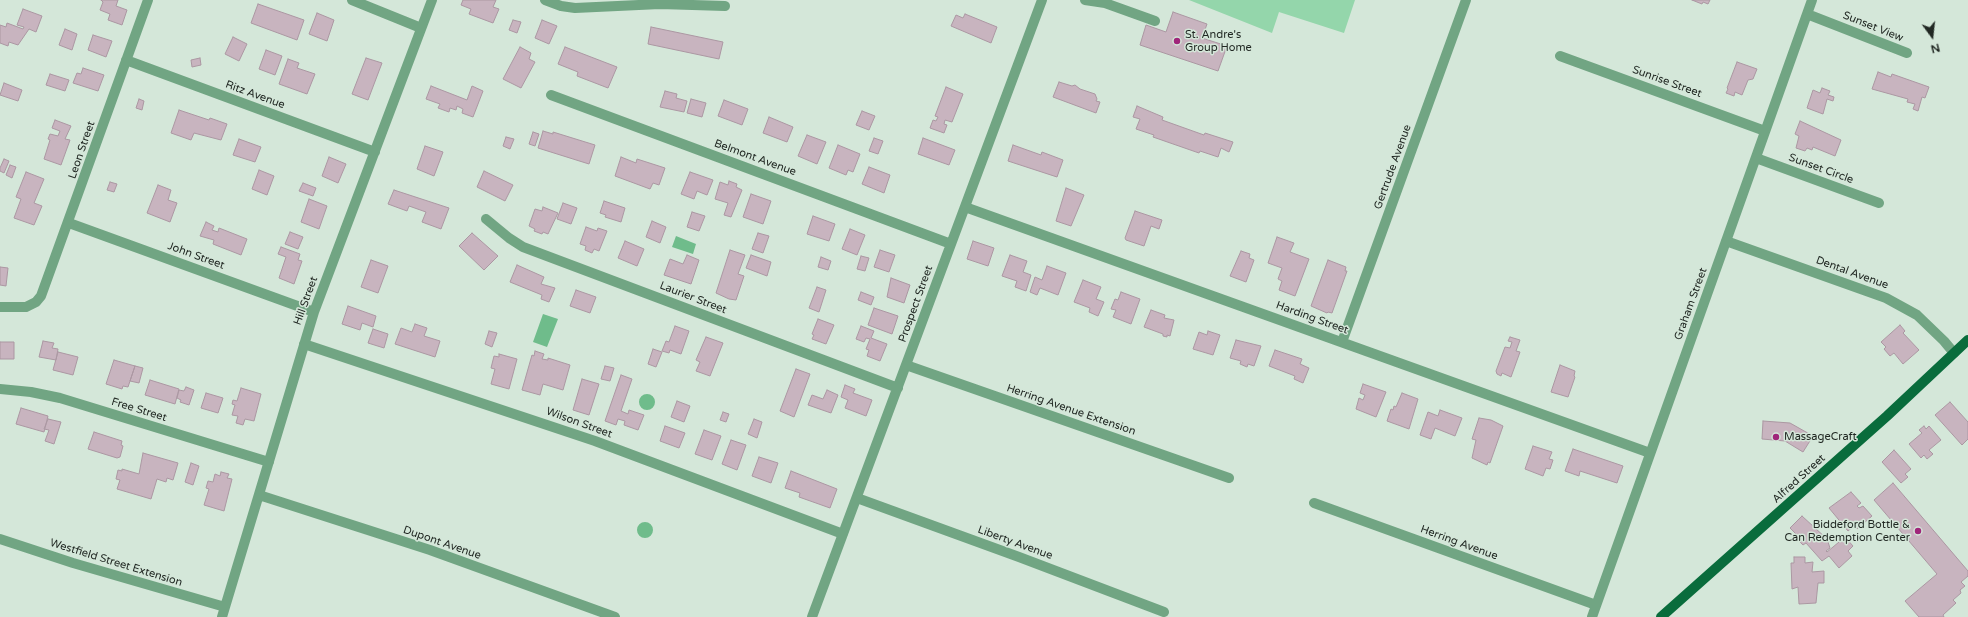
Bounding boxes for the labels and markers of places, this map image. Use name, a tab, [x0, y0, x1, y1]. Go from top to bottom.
place label: St. Andre's Group Home	[1185, 28, 1252, 54]
marker: St. Andre's Group Home	[1172, 36, 1182, 46]
place label: MassageCraft	[1784, 430, 1857, 444]
marker: MassageCraft	[1771, 432, 1781, 442]
place label: Biddeford Bottle & Can Redemption Center	[1784, 518, 1910, 544]
marker: Biddeford Bottle & Can Redemption Center	[1913, 526, 1923, 536]

